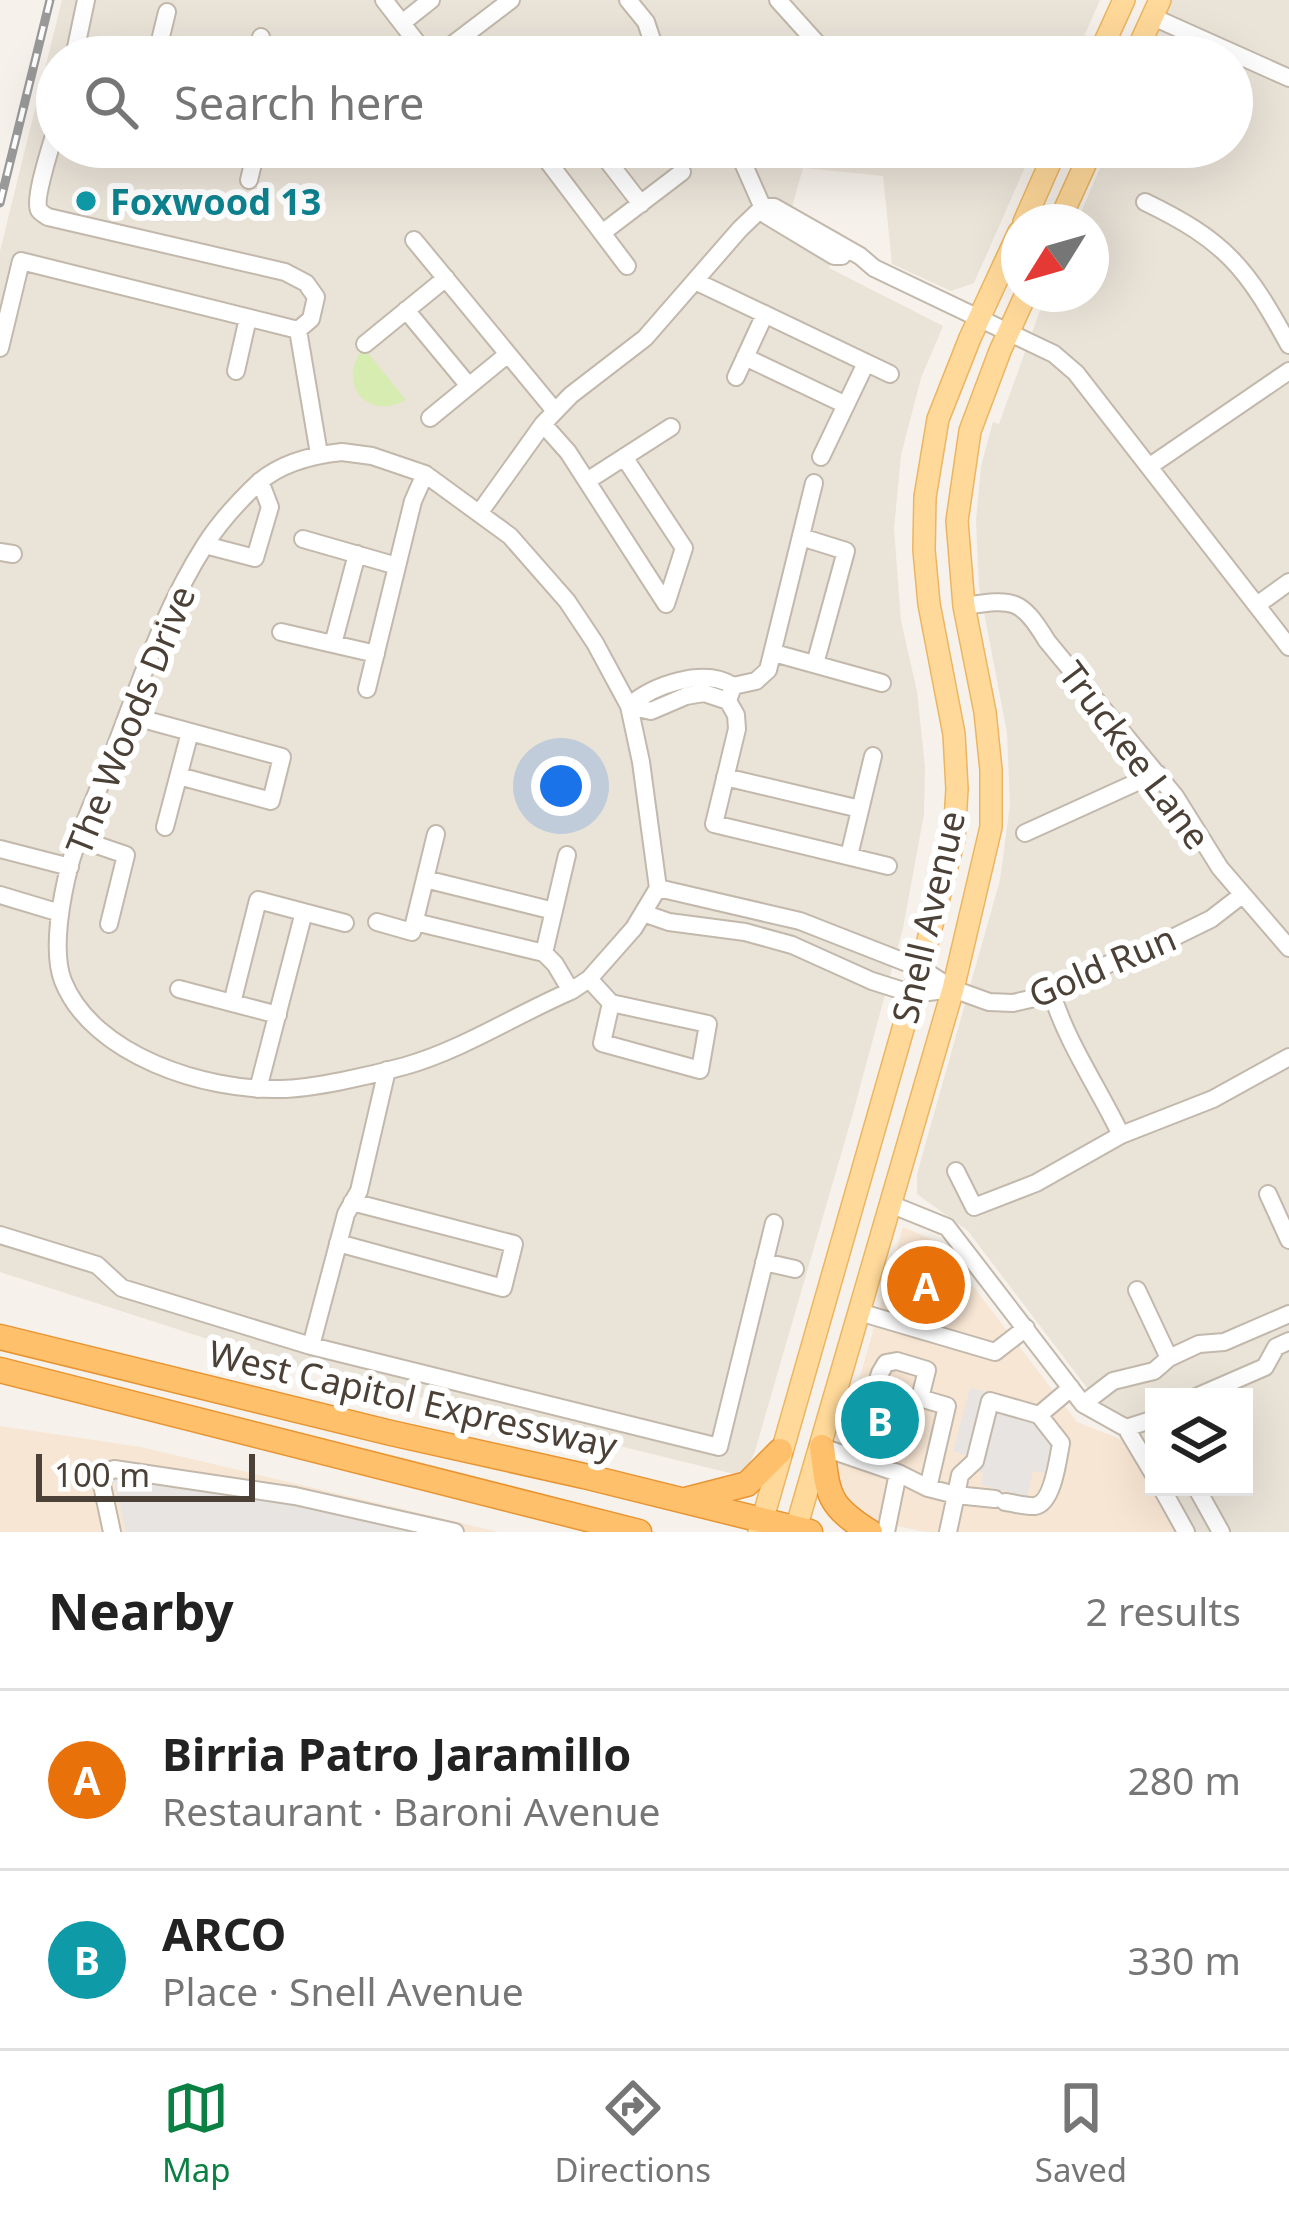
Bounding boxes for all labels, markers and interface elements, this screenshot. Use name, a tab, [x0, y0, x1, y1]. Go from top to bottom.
search box	[36, 36, 1253, 168]
icon: search	[78, 69, 144, 135]
text: Search here	[174, 72, 424, 133]
place label: Foxwood 13	[110, 177, 321, 226]
marker: Foxwood 13	[73, 188, 99, 214]
north arrow	[1001, 204, 1109, 312]
street label: The Woods Drive	[54, 578, 206, 862]
street label: Truckee Lane	[1048, 651, 1222, 859]
your location	[531, 756, 591, 816]
street label: Snell Avenue	[880, 806, 976, 1028]
street label: Gold Run	[1021, 913, 1183, 1019]
pin: A	[887, 1240, 965, 1330]
street label: West Capitol Expressway	[204, 1328, 623, 1470]
pin: B	[841, 1375, 919, 1465]
map controls	[1145, 1388, 1253, 1496]
button: layers	[1145, 1388, 1253, 1496]
scale bar	[36, 1448, 255, 1501]
text: 100 m	[54, 1452, 150, 1497]
text: Nearby	[48, 1575, 234, 1645]
text: 2 results	[1086, 1584, 1241, 1637]
text: Birria Patro Jaramillo	[162, 1723, 632, 1784]
text: A	[74, 1753, 101, 1806]
text: 280 m	[1127, 1753, 1241, 1806]
text: Restaurant · Baroni Avenue	[162, 1784, 661, 1837]
text: ARCO	[162, 1903, 286, 1964]
text: B	[74, 1933, 100, 1986]
text: 330 m	[1127, 1933, 1241, 1986]
text: Place · Snell Avenue	[162, 1964, 524, 2017]
tab: Map	[162, 2075, 231, 2192]
tab: Directions	[554, 2075, 711, 2192]
tab: Saved	[1035, 2075, 1127, 2192]

